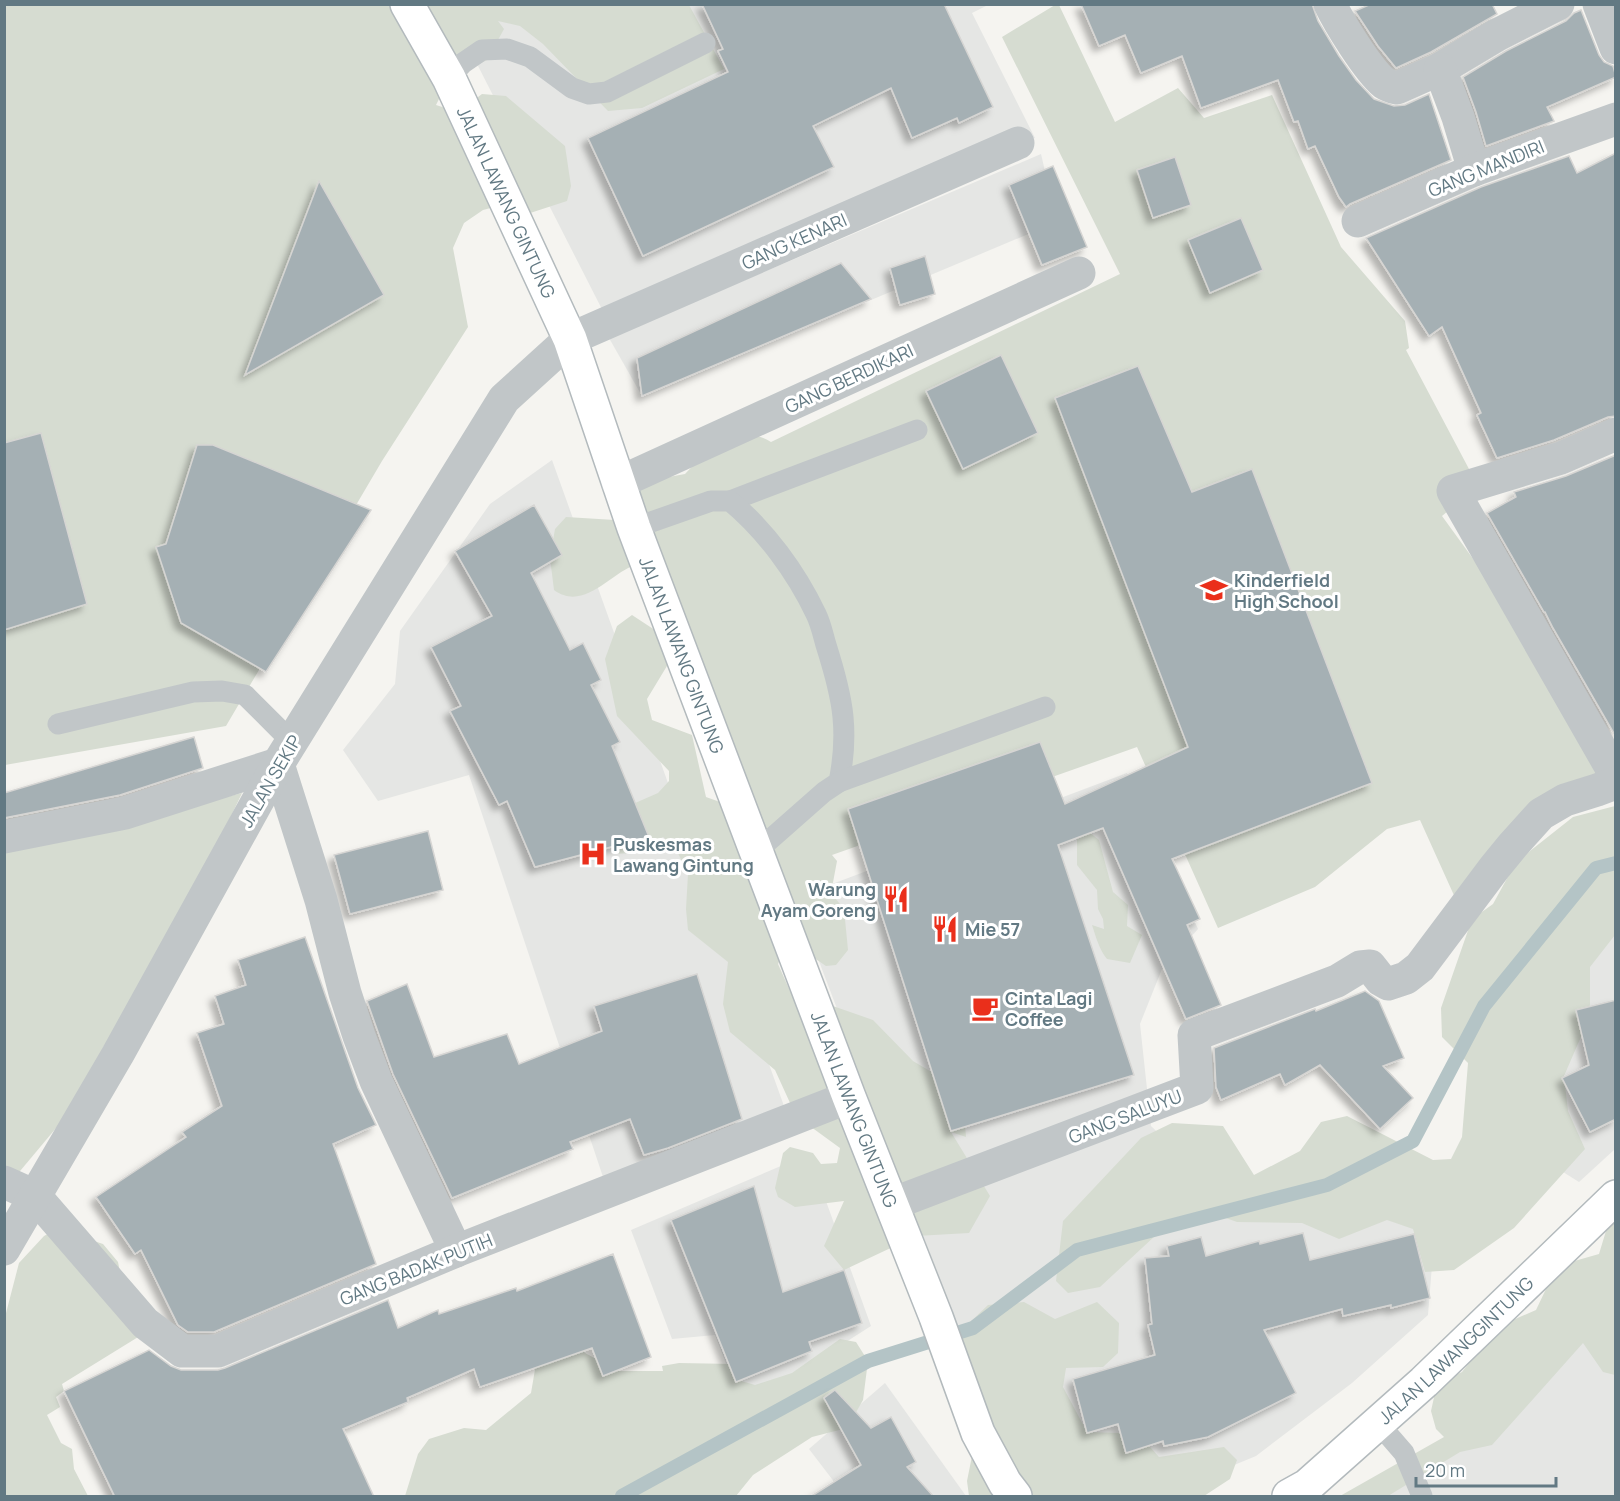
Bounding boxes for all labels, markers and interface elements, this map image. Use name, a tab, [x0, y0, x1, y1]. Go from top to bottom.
street label: JALAN LAWANG GINTUNG	[452, 103, 561, 302]
street label: GANG MANDIRI	[1424, 134, 1548, 202]
street label: GANG KENARI	[738, 207, 850, 275]
street label: GANG BERDIKARI	[781, 338, 917, 418]
street label: JALAN LAWANG GINTUNG	[634, 553, 730, 757]
place label: Kinderfield High School	[1234, 568, 1339, 613]
school or university icon: Kinderfield High School	[1199, 575, 1229, 605]
street label: JALAN SEKIP	[234, 730, 306, 832]
place label: Puskesmas Lawang Gintung	[613, 832, 754, 877]
hospital icon: Puskesmas Lawang Gintung	[578, 839, 608, 869]
place label: Warung Ayam Goreng	[761, 877, 876, 922]
restaurant icon: Warung Ayam Goreng	[881, 884, 911, 914]
restaurant icon: Mie 57	[930, 914, 960, 944]
place label: Mie 57	[965, 917, 1020, 941]
place label: Cinta Lagi Coffee	[1005, 986, 1092, 1031]
cafe icon: Cinta Lagi Coffee	[970, 993, 1000, 1023]
street label: JALAN LAWANG GINTUNG	[806, 1008, 904, 1211]
street label: GANG SALUYU	[1065, 1083, 1185, 1149]
street label: GANG BADAK PUTIH	[336, 1227, 496, 1311]
street label: JALAN LAWANGGINTUNG	[1373, 1271, 1539, 1429]
scale bar	[1416, 1450, 1556, 1488]
text: 20 m	[1425, 1458, 1465, 1482]

